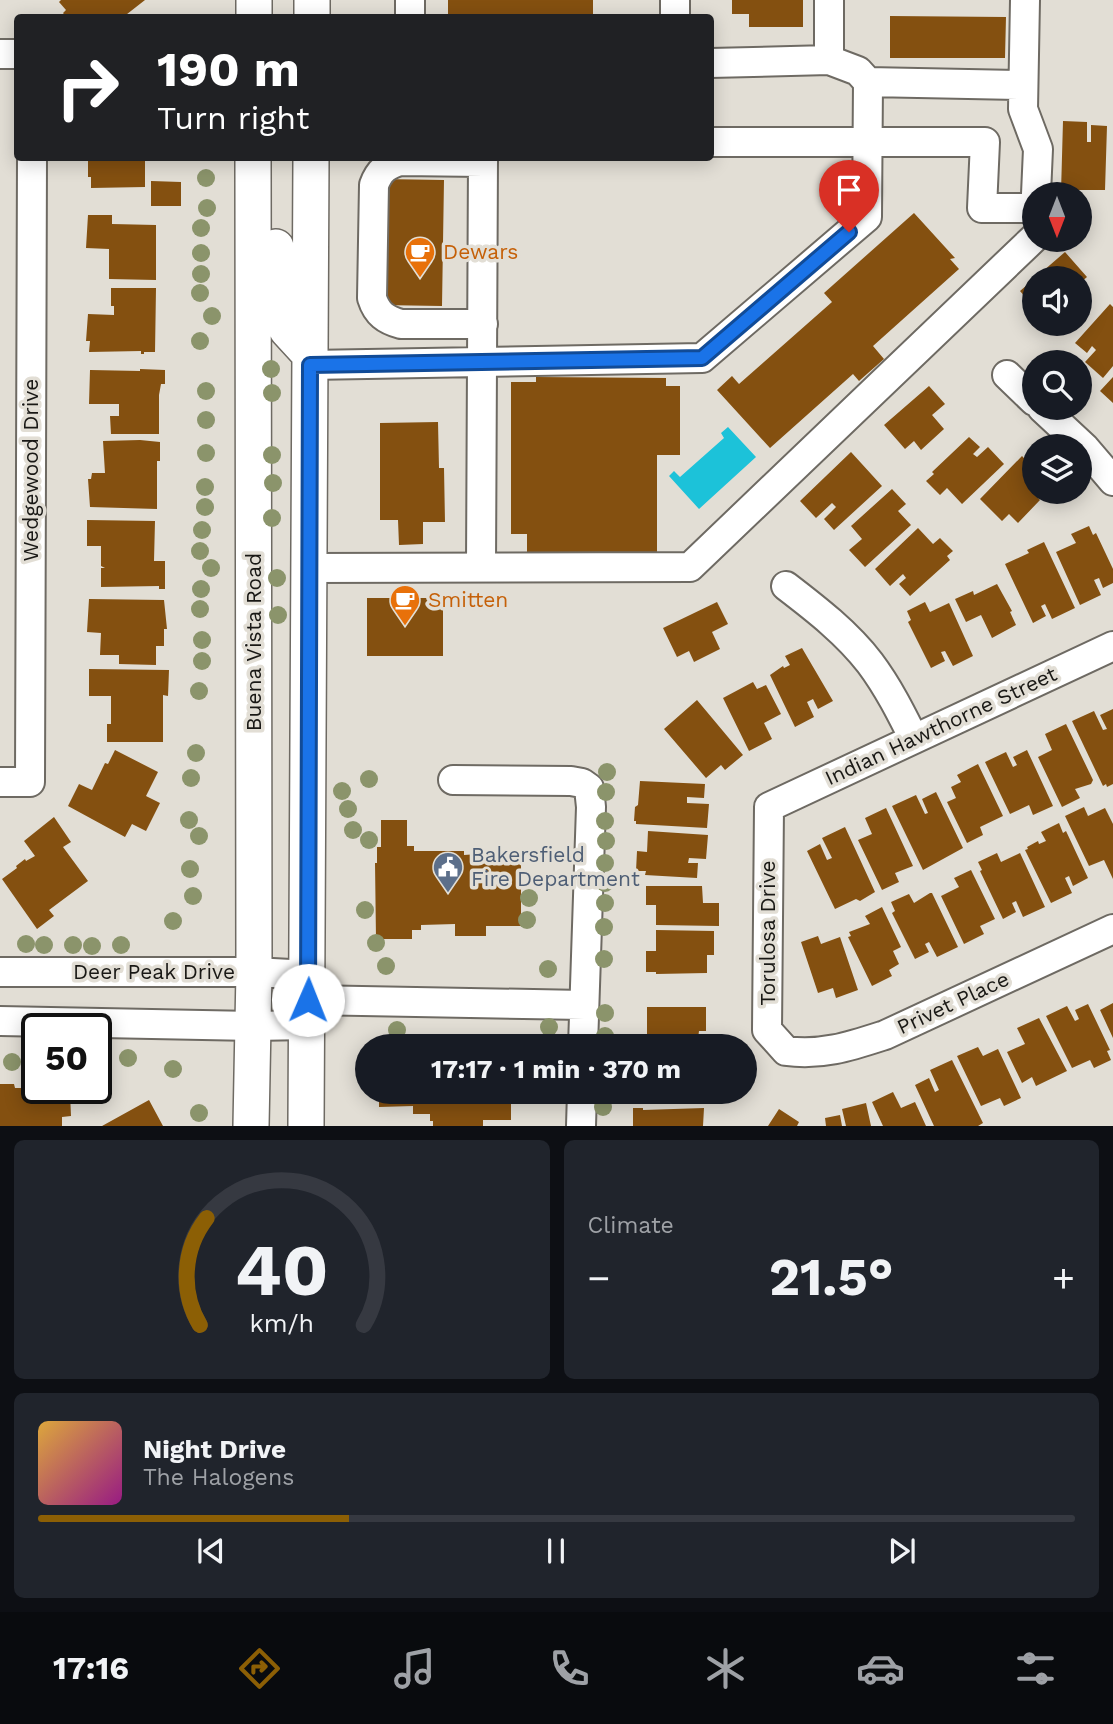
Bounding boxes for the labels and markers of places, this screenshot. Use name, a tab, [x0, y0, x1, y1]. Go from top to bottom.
pin	[819, 160, 879, 232]
cafe icon: Dewars	[403, 235, 437, 279]
place label: Dewars	[443, 239, 518, 264]
cafe icon: Smitten	[388, 583, 422, 627]
place label: Smitten	[428, 587, 508, 612]
place label: Bakersfield Fire Department	[471, 842, 640, 891]
public building icon: Bakersfield Fire Department	[431, 850, 465, 894]

